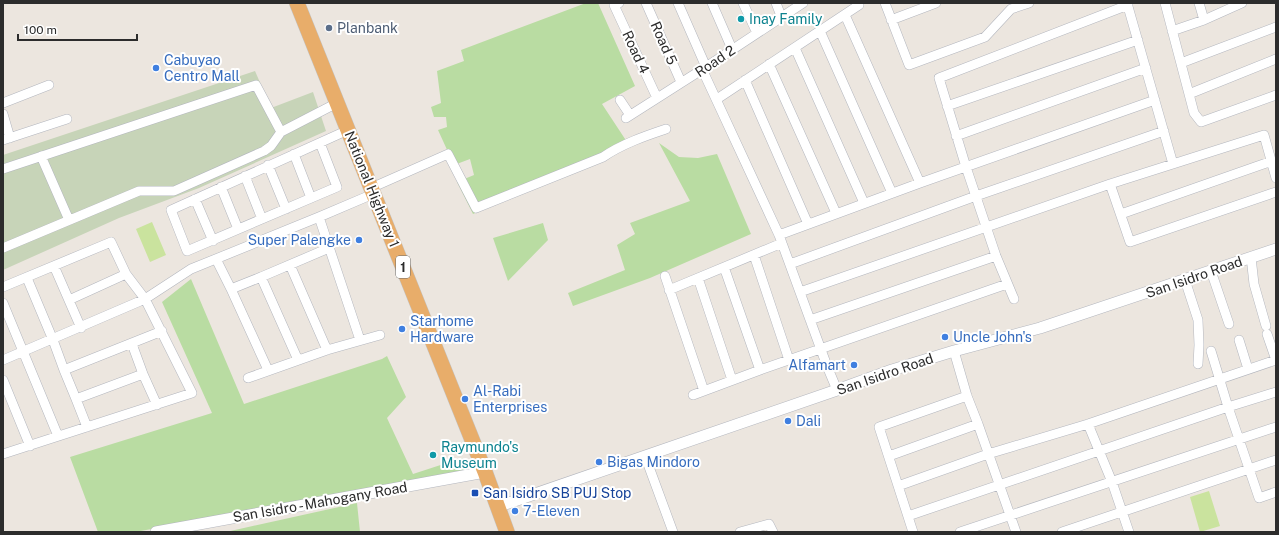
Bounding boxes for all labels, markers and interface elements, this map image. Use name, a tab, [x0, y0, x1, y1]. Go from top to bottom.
place label: Inay Family	[749, 11, 823, 27]
marker: Inay Family	[736, 14, 746, 24]
scale bar	[18, 16, 137, 42]
street label: Road 5	[647, 19, 681, 67]
place label: Planbank	[337, 20, 398, 36]
text: 100 m	[24, 23, 57, 37]
marker: Planbank	[324, 23, 334, 33]
street label: Road 4	[619, 28, 653, 76]
street label: Road 2	[692, 42, 738, 80]
place label: Cabuyao Centro Mall	[164, 52, 240, 84]
marker: Cabuyao Centro Mall	[151, 63, 161, 73]
street label: National Highway 1	[341, 129, 403, 249]
place label: Super Palengke	[248, 232, 351, 248]
marker: Super Palengke	[354, 235, 364, 245]
street label: San Isidro Road	[1144, 253, 1244, 301]
road number: 1	[396, 256, 410, 278]
place label: Starhome Hardware	[410, 313, 474, 345]
marker: Starhome Hardware	[397, 324, 407, 334]
place label: Uncle John's	[953, 329, 1032, 345]
marker: Uncle John's	[940, 332, 950, 342]
street label: San Isidro Road	[835, 350, 935, 398]
place label: Alfamart	[788, 357, 846, 373]
marker: Alfamart	[849, 360, 859, 370]
place label: Al-Rabi Enterprises	[473, 383, 547, 415]
marker: Al-Rabi Enterprises	[460, 394, 470, 404]
place label: Dali	[796, 413, 821, 429]
marker: Dali	[783, 416, 793, 426]
place label: Raymundo's Museum	[441, 439, 519, 471]
marker: Raymundo's Museum	[428, 450, 438, 460]
place label: Bigas Mindoro	[607, 454, 700, 470]
marker: Bigas Mindoro	[594, 457, 604, 467]
street label: San Isidro - Mahogany Road	[231, 479, 409, 525]
place label: San Isidro SB PUJ Stop	[483, 485, 631, 501]
marker: San Isidro SB PUJ Stop	[470, 488, 480, 498]
place label: 7-Eleven	[523, 503, 580, 519]
marker: 7-Eleven	[510, 506, 520, 516]

